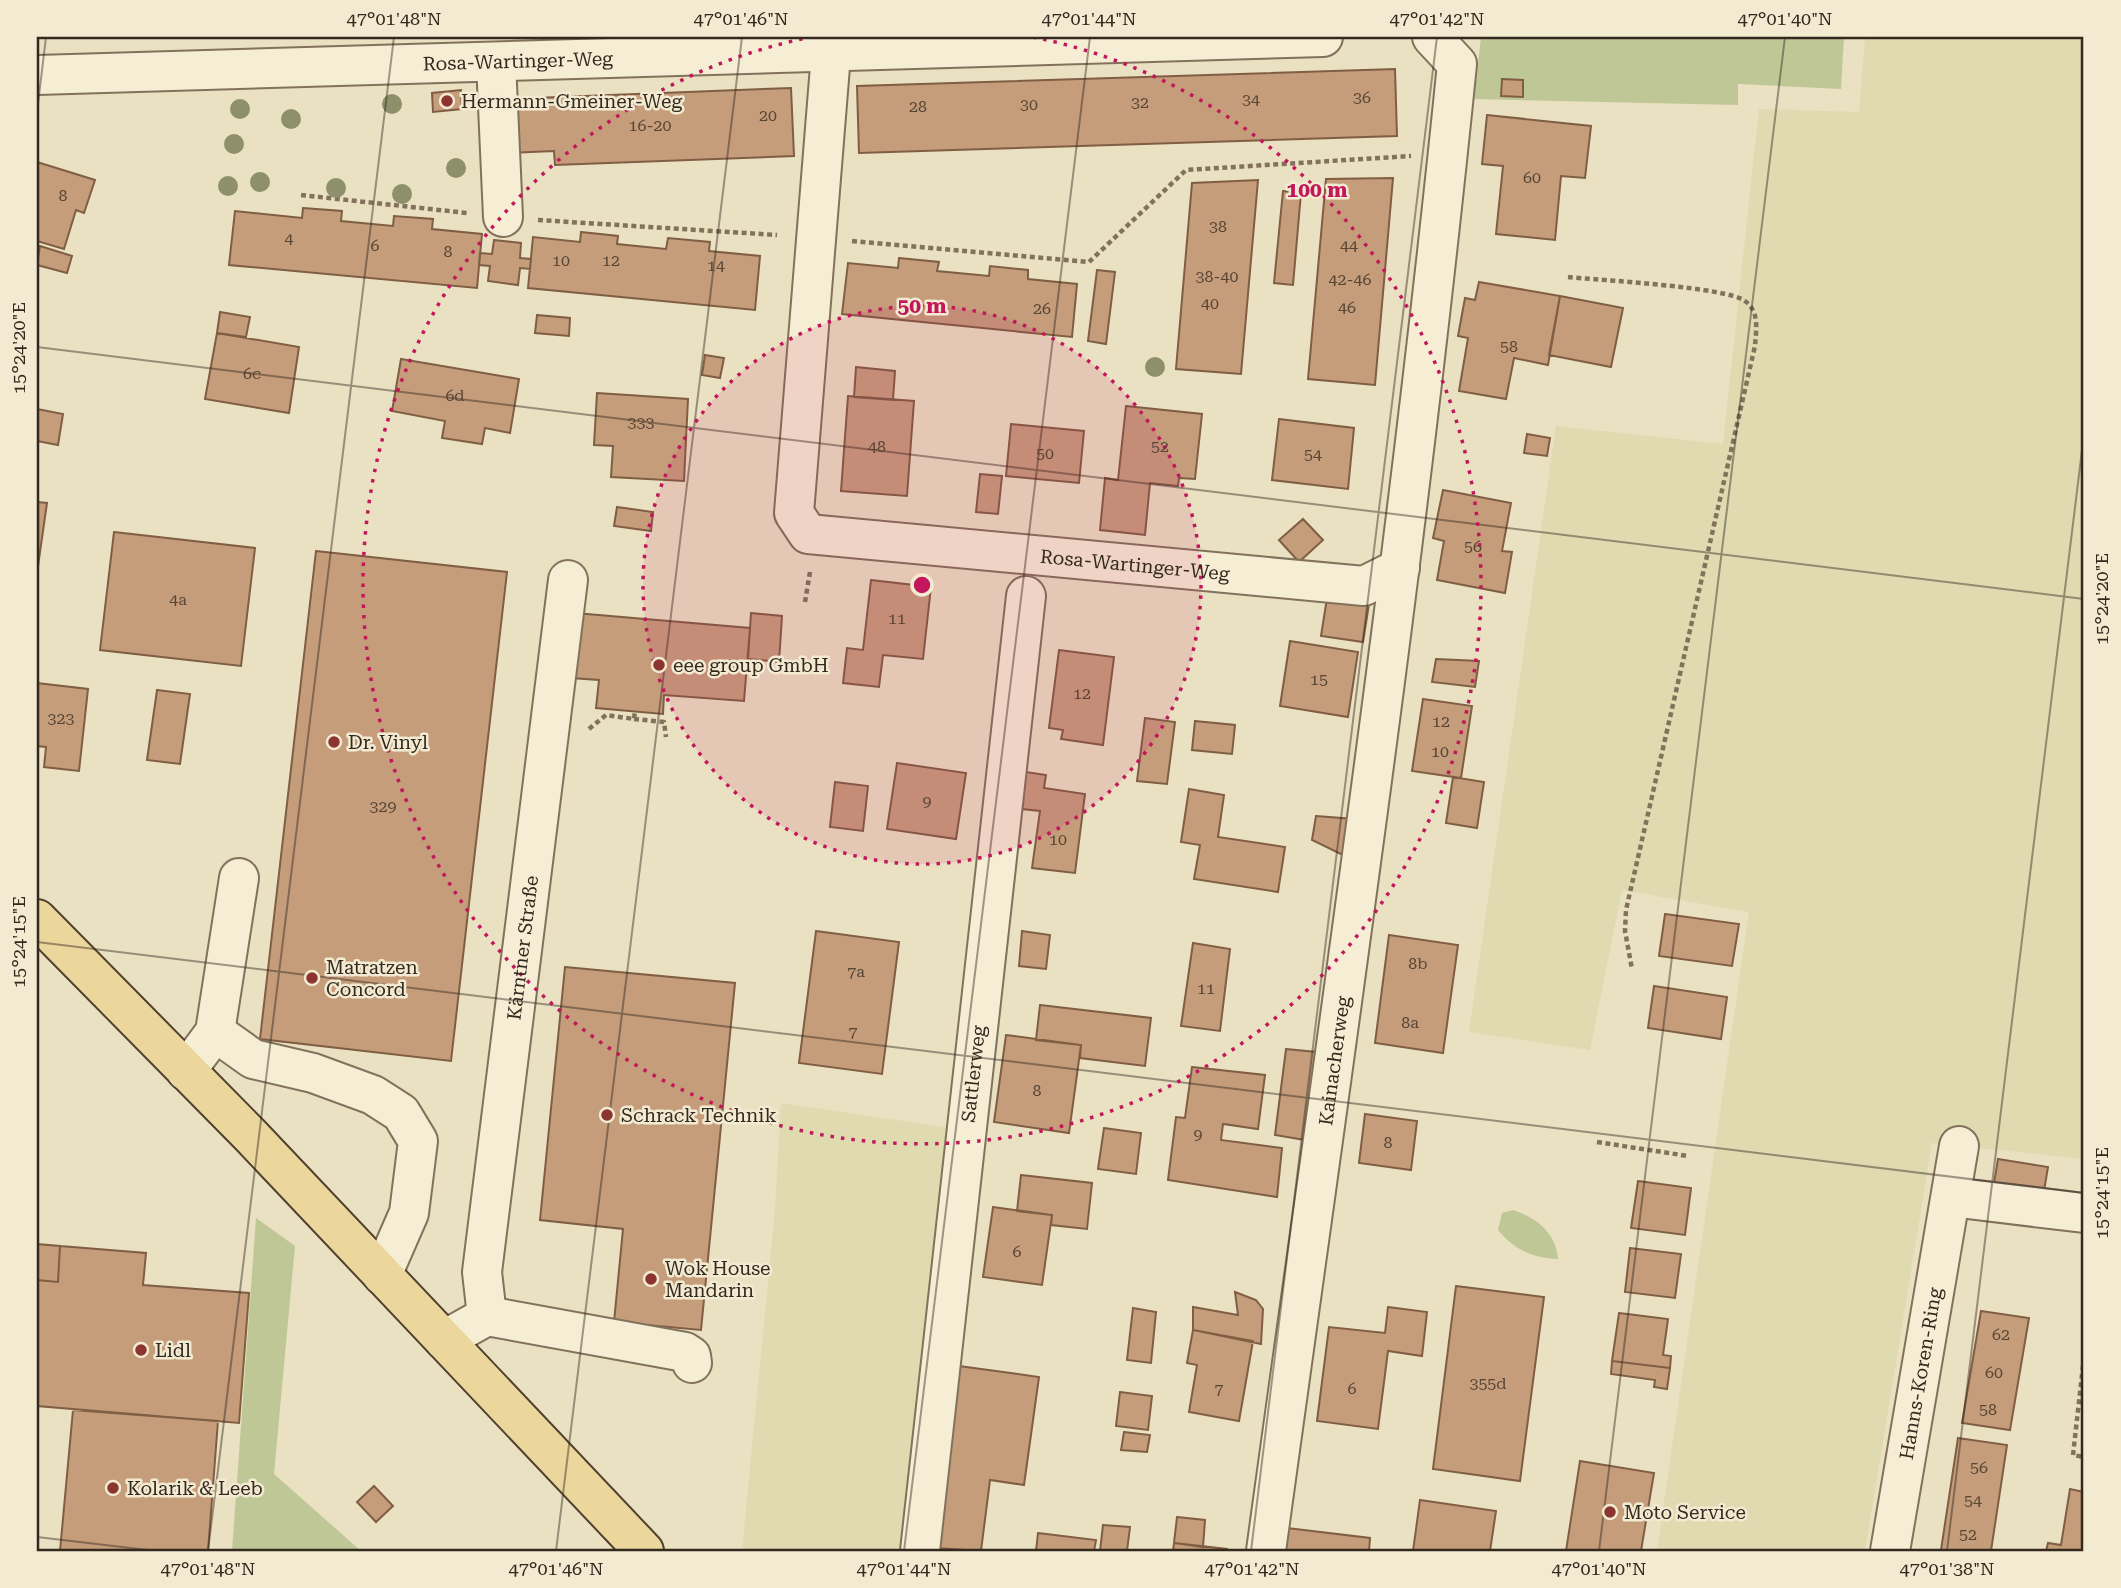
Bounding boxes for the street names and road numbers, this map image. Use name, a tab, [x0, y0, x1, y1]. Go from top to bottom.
street label: Rosa-Wartinger-Weg	[422, 47, 613, 76]
street label: Rosa-Wartinger-Weg	[1039, 545, 1231, 585]
street label: Kärntner Straße	[502, 874, 543, 1021]
street label: Kainacherweg	[1314, 994, 1355, 1127]
street label: Sattlerweg	[957, 1024, 990, 1124]
street label: Hanns-Koren-Ring	[1895, 1286, 1947, 1461]

